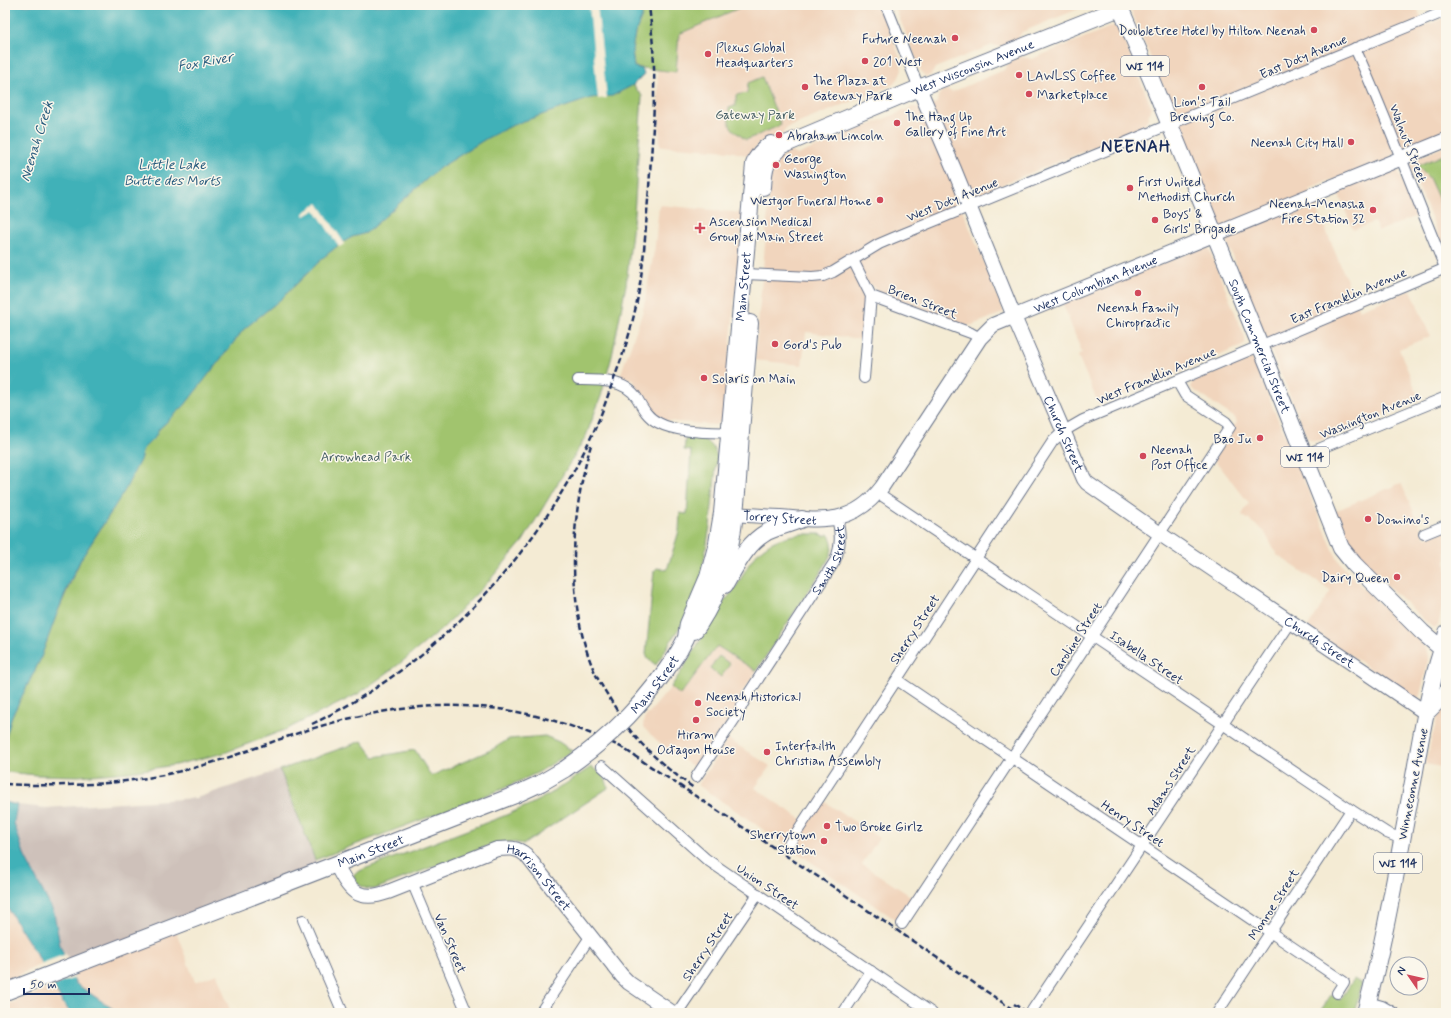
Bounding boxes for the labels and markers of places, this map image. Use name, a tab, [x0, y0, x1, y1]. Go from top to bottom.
place label: Doubletree Hotel by Hilton Neenah	[1119, 23, 1306, 40]
marker: Doubletree Hotel by Hilton Neenah	[1309, 25, 1319, 35]
place label: Future Neenah	[862, 31, 947, 48]
marker: Future Neenah	[950, 33, 960, 43]
place label: Plexus Global Headquarters	[716, 40, 793, 72]
marker: Plexus Global Headquarters	[703, 49, 713, 59]
place label: 201 West	[873, 54, 922, 71]
marker: 201 West	[860, 56, 870, 66]
place label: LAWLSS Coffee	[1027, 68, 1116, 85]
marker: LAWLSS Coffee	[1014, 70, 1024, 80]
place label: The Plaza at Gateway Park	[813, 73, 893, 105]
marker: The Plaza at Gateway Park	[800, 82, 810, 92]
marker: Lion's Tail Brewing Co.	[1197, 82, 1207, 92]
place label: Marketplace	[1037, 87, 1108, 104]
marker: Marketplace	[1024, 89, 1034, 99]
place label: Lion's Tail Brewing Co.	[1170, 94, 1235, 128]
place label: The Hang Up Gallery of Fine Art	[905, 109, 1006, 141]
marker: The Hang Up Gallery of Fine Art	[892, 118, 902, 128]
place label: Abraham Lincoln	[787, 128, 884, 145]
marker: Abraham Lincoln	[774, 130, 784, 140]
place label: Neenah City Hall	[1251, 135, 1343, 152]
marker: Neenah City Hall	[1346, 137, 1356, 147]
place label: George Washington	[784, 151, 846, 185]
marker: George Washington	[771, 160, 781, 170]
place label: First United Methodist Church	[1138, 174, 1235, 206]
marker: First United Methodist Church	[1125, 183, 1135, 193]
place label: Westgor Funeral Home	[750, 193, 872, 210]
marker: Westgor Funeral Home	[875, 195, 885, 205]
place label: Neenah-Menasha Fire Station 32	[1269, 196, 1365, 228]
marker: Neenah-Menasha Fire Station 32	[1368, 205, 1378, 215]
place label: Boys' & Girls' Brigade	[1163, 206, 1236, 239]
place label: Ascension Medical Group at Main Street	[709, 214, 824, 246]
marker: Boys' & Girls' Brigade	[1150, 215, 1160, 225]
marker: Ascension Medical Group at Main Street	[694, 222, 706, 234]
marker: Neenah Family Chiropractic	[1133, 288, 1143, 298]
place label: Neenah Family Chiropractic	[1097, 300, 1179, 332]
place label: Gord's Pub	[783, 337, 842, 354]
marker: Gord's Pub	[770, 339, 780, 349]
place label: Solaris on Main	[712, 371, 795, 388]
marker: Solaris on Main	[699, 373, 709, 383]
place label: Bao Ju	[1214, 431, 1252, 448]
marker: Bao Ju	[1255, 433, 1265, 443]
place label: Neenah Post Office	[1151, 442, 1208, 474]
marker: Neenah Post Office	[1138, 451, 1148, 461]
place label: Domino's	[1376, 512, 1430, 529]
marker: Domino's	[1363, 514, 1373, 524]
place label: Dairy Queen	[1321, 570, 1389, 587]
marker: Dairy Queen	[1392, 572, 1402, 582]
place label: Neenah Historical Society	[706, 689, 801, 721]
marker: Neenah Historical Society	[693, 698, 703, 708]
marker: Hiram Octagon House	[691, 715, 701, 725]
place label: Hiram Octagon House	[657, 727, 735, 759]
place label: Interfailth Christian Assembly	[775, 738, 881, 770]
marker: Interfailth Christian Assembly	[762, 747, 772, 757]
place label: Two Broke Girlz	[835, 819, 923, 836]
marker: Two Broke Girlz	[822, 821, 832, 831]
place label: Sherrytown Station	[750, 827, 816, 859]
marker: Sherrytown Station	[819, 836, 829, 846]

